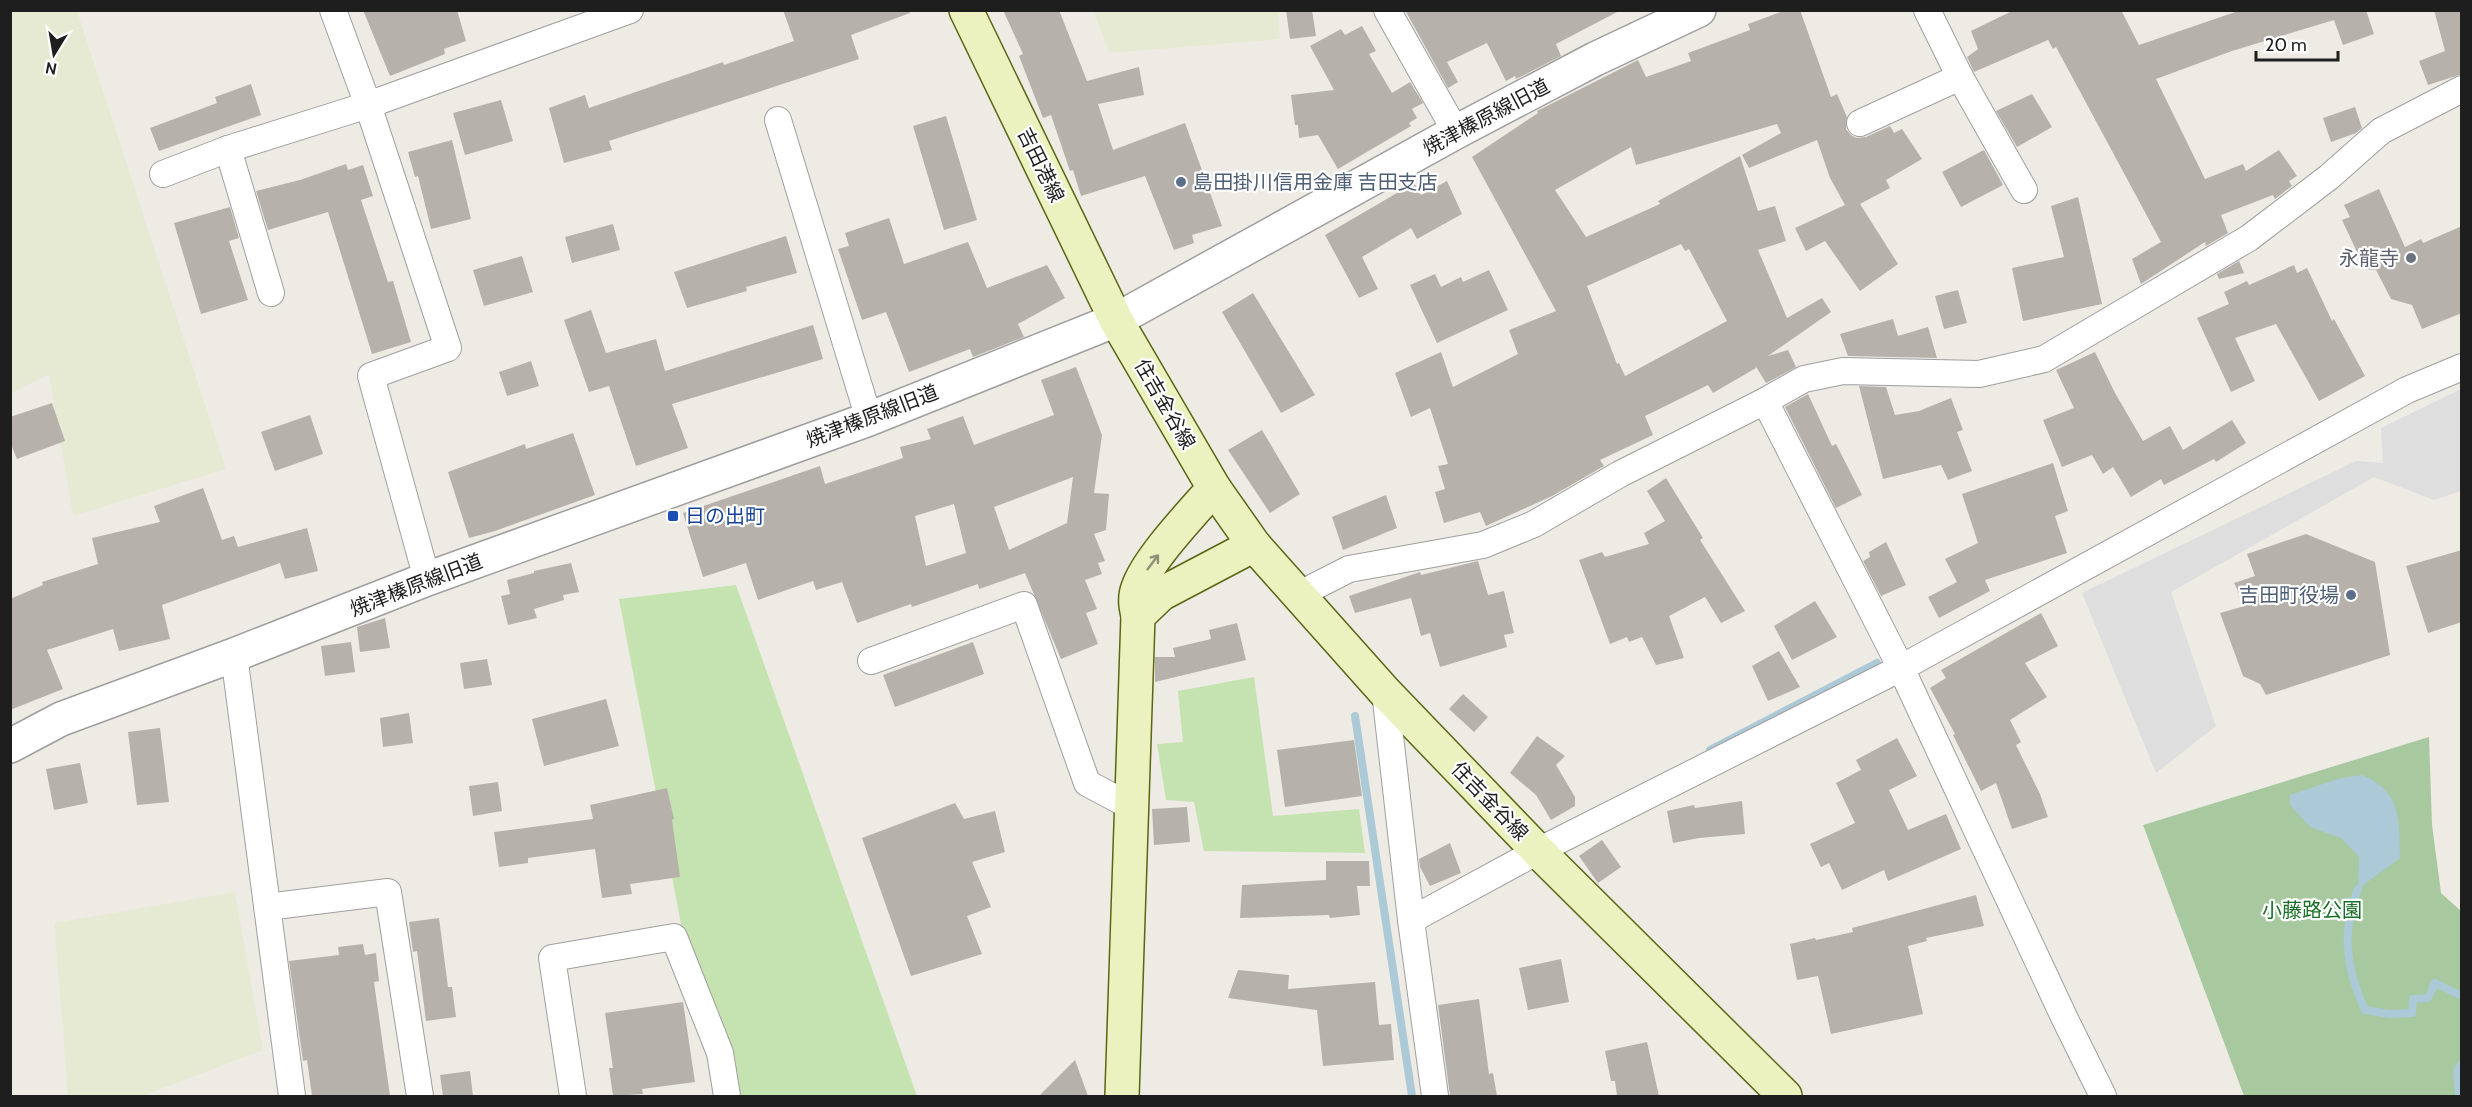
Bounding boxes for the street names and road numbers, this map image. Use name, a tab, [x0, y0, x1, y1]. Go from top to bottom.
street label: 焼津榛原線旧道	[1419, 74, 1553, 160]
street label: 吉田港線	[1013, 124, 1069, 206]
street label: 住吉金谷線	[1130, 355, 1200, 453]
street label: 焼津榛原線旧道	[802, 380, 942, 452]
street label: 焼津榛原線旧道	[346, 549, 486, 621]
street label: 住吉金谷線	[1447, 757, 1533, 845]

